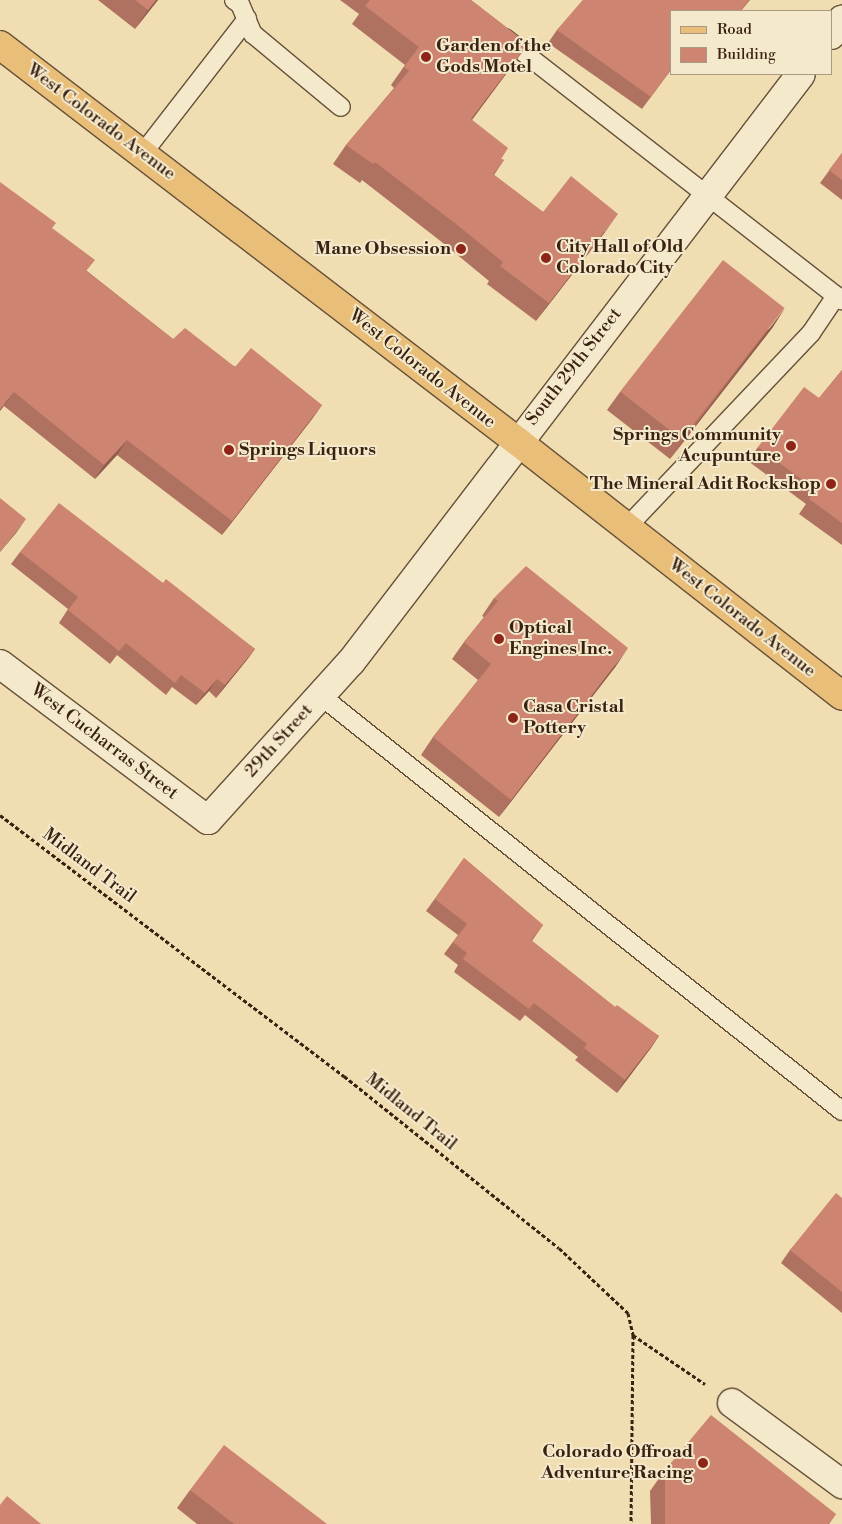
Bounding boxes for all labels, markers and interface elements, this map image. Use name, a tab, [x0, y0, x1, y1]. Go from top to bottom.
legend	[670, 10, 832, 75]
text: Road	[717, 20, 752, 39]
place label: Garden of the Gods Motel	[436, 36, 551, 78]
text: Building	[717, 45, 776, 64]
marker: Garden of the Gods Motel	[420, 51, 432, 63]
street label: West Colorado Avenue	[22, 59, 180, 185]
place label: City Hall of Old Colorado City	[556, 237, 684, 280]
place label: Mane Obsession	[315, 238, 451, 260]
marker: Mane Obsession	[455, 243, 467, 255]
marker: City Hall of Old Colorado City	[540, 252, 552, 264]
street label: South 29th Street	[522, 304, 626, 430]
street label: West Colorado Avenue	[344, 305, 500, 433]
place label: Springs Community Acupunture	[613, 425, 781, 468]
place label: Springs Liquors	[239, 439, 376, 461]
marker: Springs Community Acupunture	[785, 440, 797, 452]
marker: Springs Liquors	[223, 444, 235, 456]
place label: The Mineral Adit Rockshop	[590, 473, 821, 495]
marker: The Mineral Adit Rockshop	[825, 478, 837, 490]
street label: West Colorado Avenue	[664, 554, 820, 682]
place label: Optical Engines Inc.	[509, 618, 612, 660]
marker: Optical Engines Inc.	[493, 633, 505, 645]
street label: West Cucharras Street	[26, 679, 182, 805]
place label: Casa Cristal Pottery	[523, 697, 624, 740]
street label: 29th Street	[241, 700, 317, 782]
marker: Casa Cristal Pottery	[507, 712, 519, 724]
street label: Midland Trail	[38, 824, 140, 908]
street label: Midland Trail	[361, 1069, 461, 1155]
place label: Colorado Offroad Adventure Racing	[541, 1442, 693, 1485]
marker: Colorado Offroad Adventure Racing	[697, 1457, 709, 1469]

